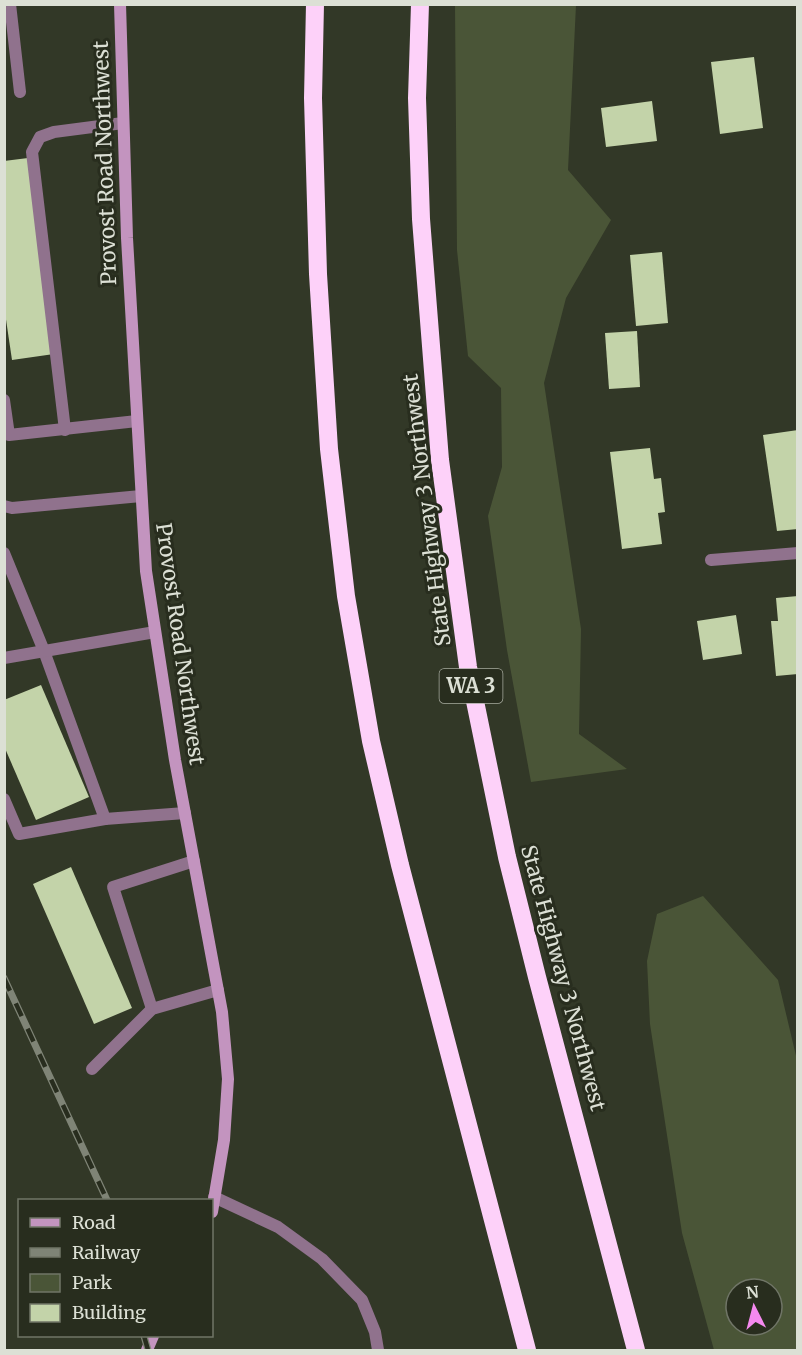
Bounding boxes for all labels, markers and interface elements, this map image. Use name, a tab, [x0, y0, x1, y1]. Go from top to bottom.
street label: Provost Road Northwest	[87, 40, 122, 286]
street label: State Highway 3 Northwest	[396, 372, 457, 648]
street label: Provost Road Northwest	[150, 521, 211, 767]
road number: WA 3	[440, 669, 502, 703]
street label: State Highway 3 Northwest	[515, 842, 612, 1114]
legend	[18, 1199, 213, 1337]
text: Road	[72, 1211, 116, 1234]
text: Railway	[72, 1241, 141, 1264]
text: Park	[72, 1271, 113, 1294]
north arrow	[724, 1277, 784, 1337]
text: N	[745, 1281, 760, 1303]
text: Building	[72, 1301, 146, 1324]

